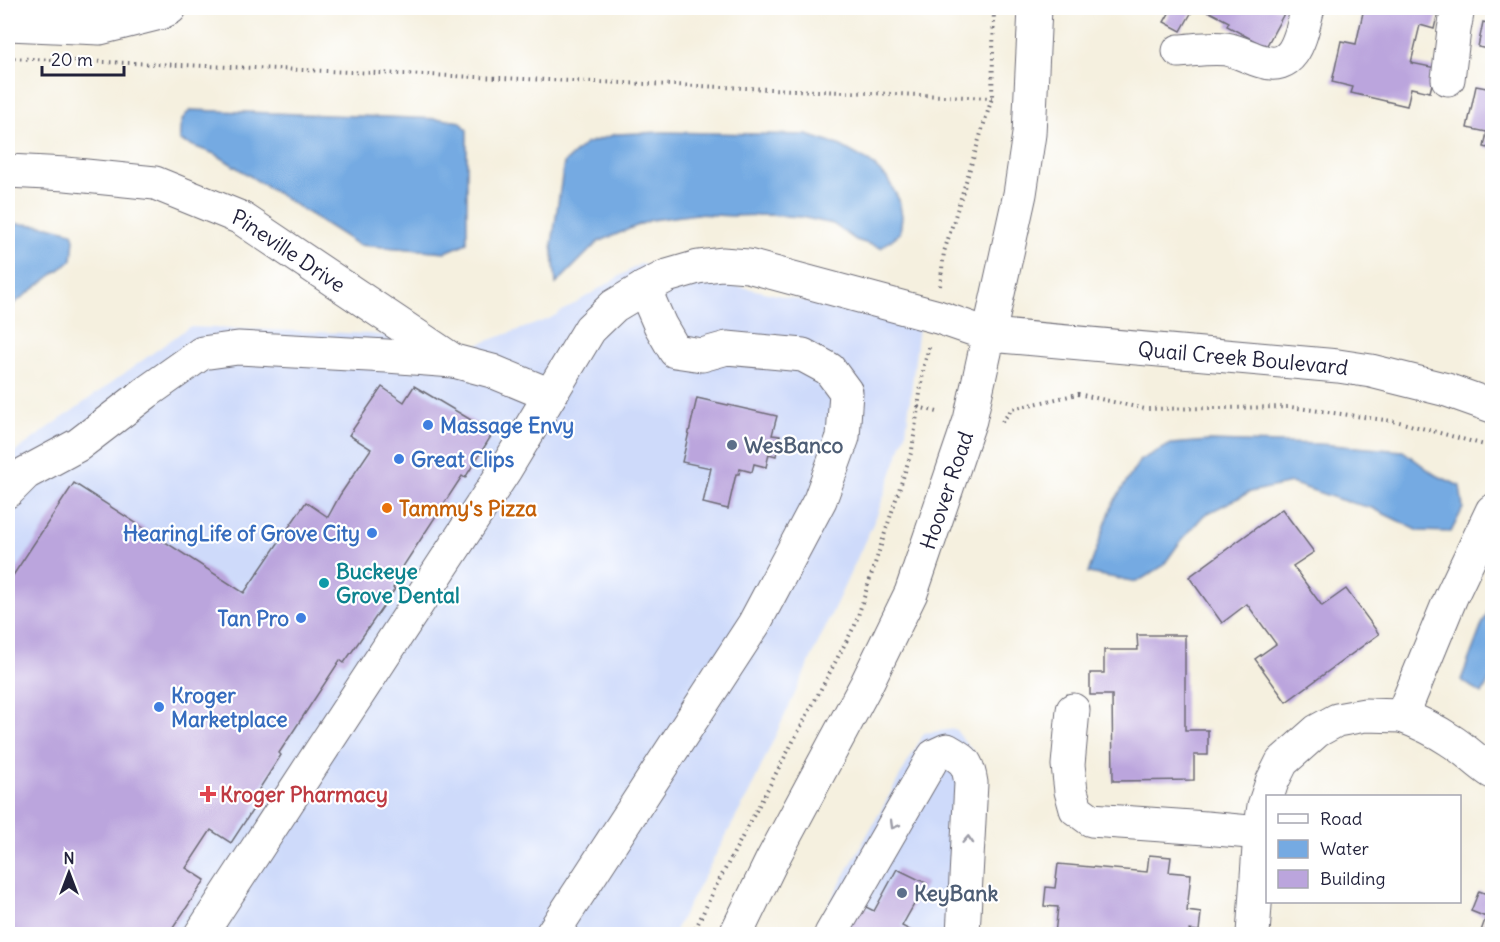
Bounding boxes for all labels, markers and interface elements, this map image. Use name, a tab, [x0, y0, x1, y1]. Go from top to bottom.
scale bar	[42, 39, 124, 77]
text: 20 m	[51, 48, 93, 71]
street label: Pineville Drive	[229, 202, 351, 298]
street label: Quail Creek Boulevard	[1137, 335, 1350, 381]
place label: Massage Envy	[440, 412, 574, 439]
marker: Massage Envy	[421, 418, 435, 432]
street label: Hoover Road	[913, 428, 979, 553]
place label: WesBanco	[744, 432, 844, 459]
marker: WesBanco	[725, 438, 739, 452]
place label: Great Clips	[411, 446, 515, 473]
marker: Great Clips	[392, 452, 406, 466]
place label: Tammy's Pizza	[399, 495, 537, 522]
marker: Tammy's Pizza	[380, 501, 394, 515]
place label: HearingLife of Grove City	[123, 520, 360, 547]
marker: HearingLife of Grove City	[365, 526, 379, 540]
place label: Buckeye Grove Dental	[336, 558, 460, 609]
marker: Buckeye Grove Dental	[317, 576, 331, 590]
place label: Tan Pro	[217, 605, 289, 632]
marker: Tan Pro	[294, 611, 308, 625]
place label: Kroger Marketplace	[171, 682, 288, 733]
marker: Kroger Marketplace	[152, 700, 166, 714]
place label: Kroger Pharmacy	[220, 781, 388, 808]
marker: Kroger Pharmacy	[201, 787, 215, 801]
legend	[1266, 795, 1461, 903]
text: Road	[1320, 807, 1363, 830]
one-way arrow	[889, 819, 901, 829]
one-way arrow	[962, 836, 975, 845]
text: Water	[1320, 837, 1370, 860]
north arrow	[39, 843, 99, 903]
text: N	[63, 848, 75, 868]
text: Building	[1320, 867, 1385, 890]
place label: KeyBank	[914, 880, 998, 907]
marker: KeyBank	[895, 886, 909, 900]

